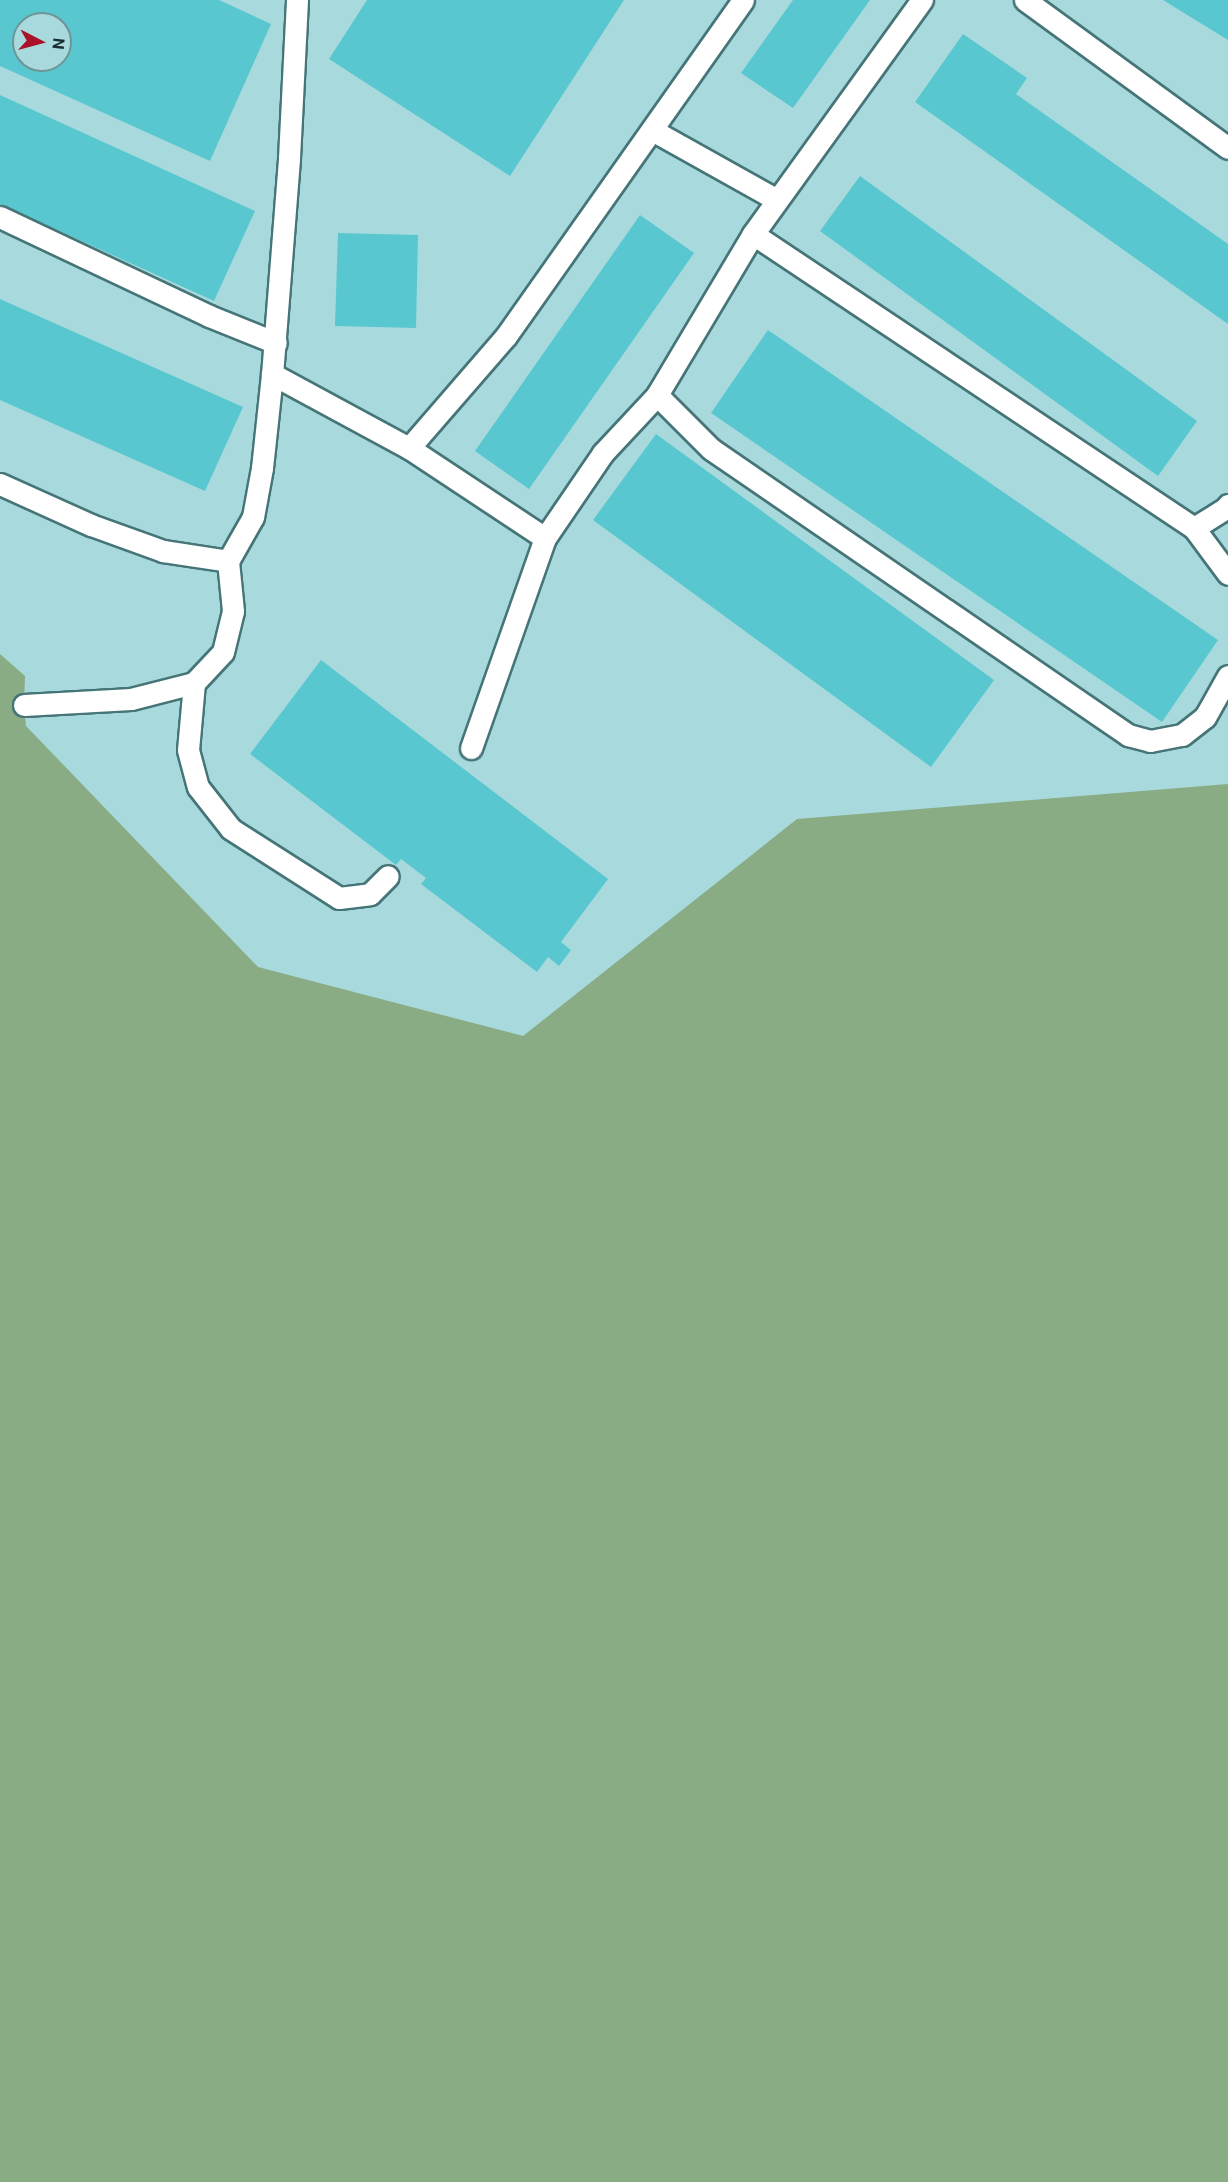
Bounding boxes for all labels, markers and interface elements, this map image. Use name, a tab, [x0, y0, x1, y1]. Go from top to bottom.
north arrow	[12, 12, 72, 72]
text: N	[48, 37, 68, 50]

